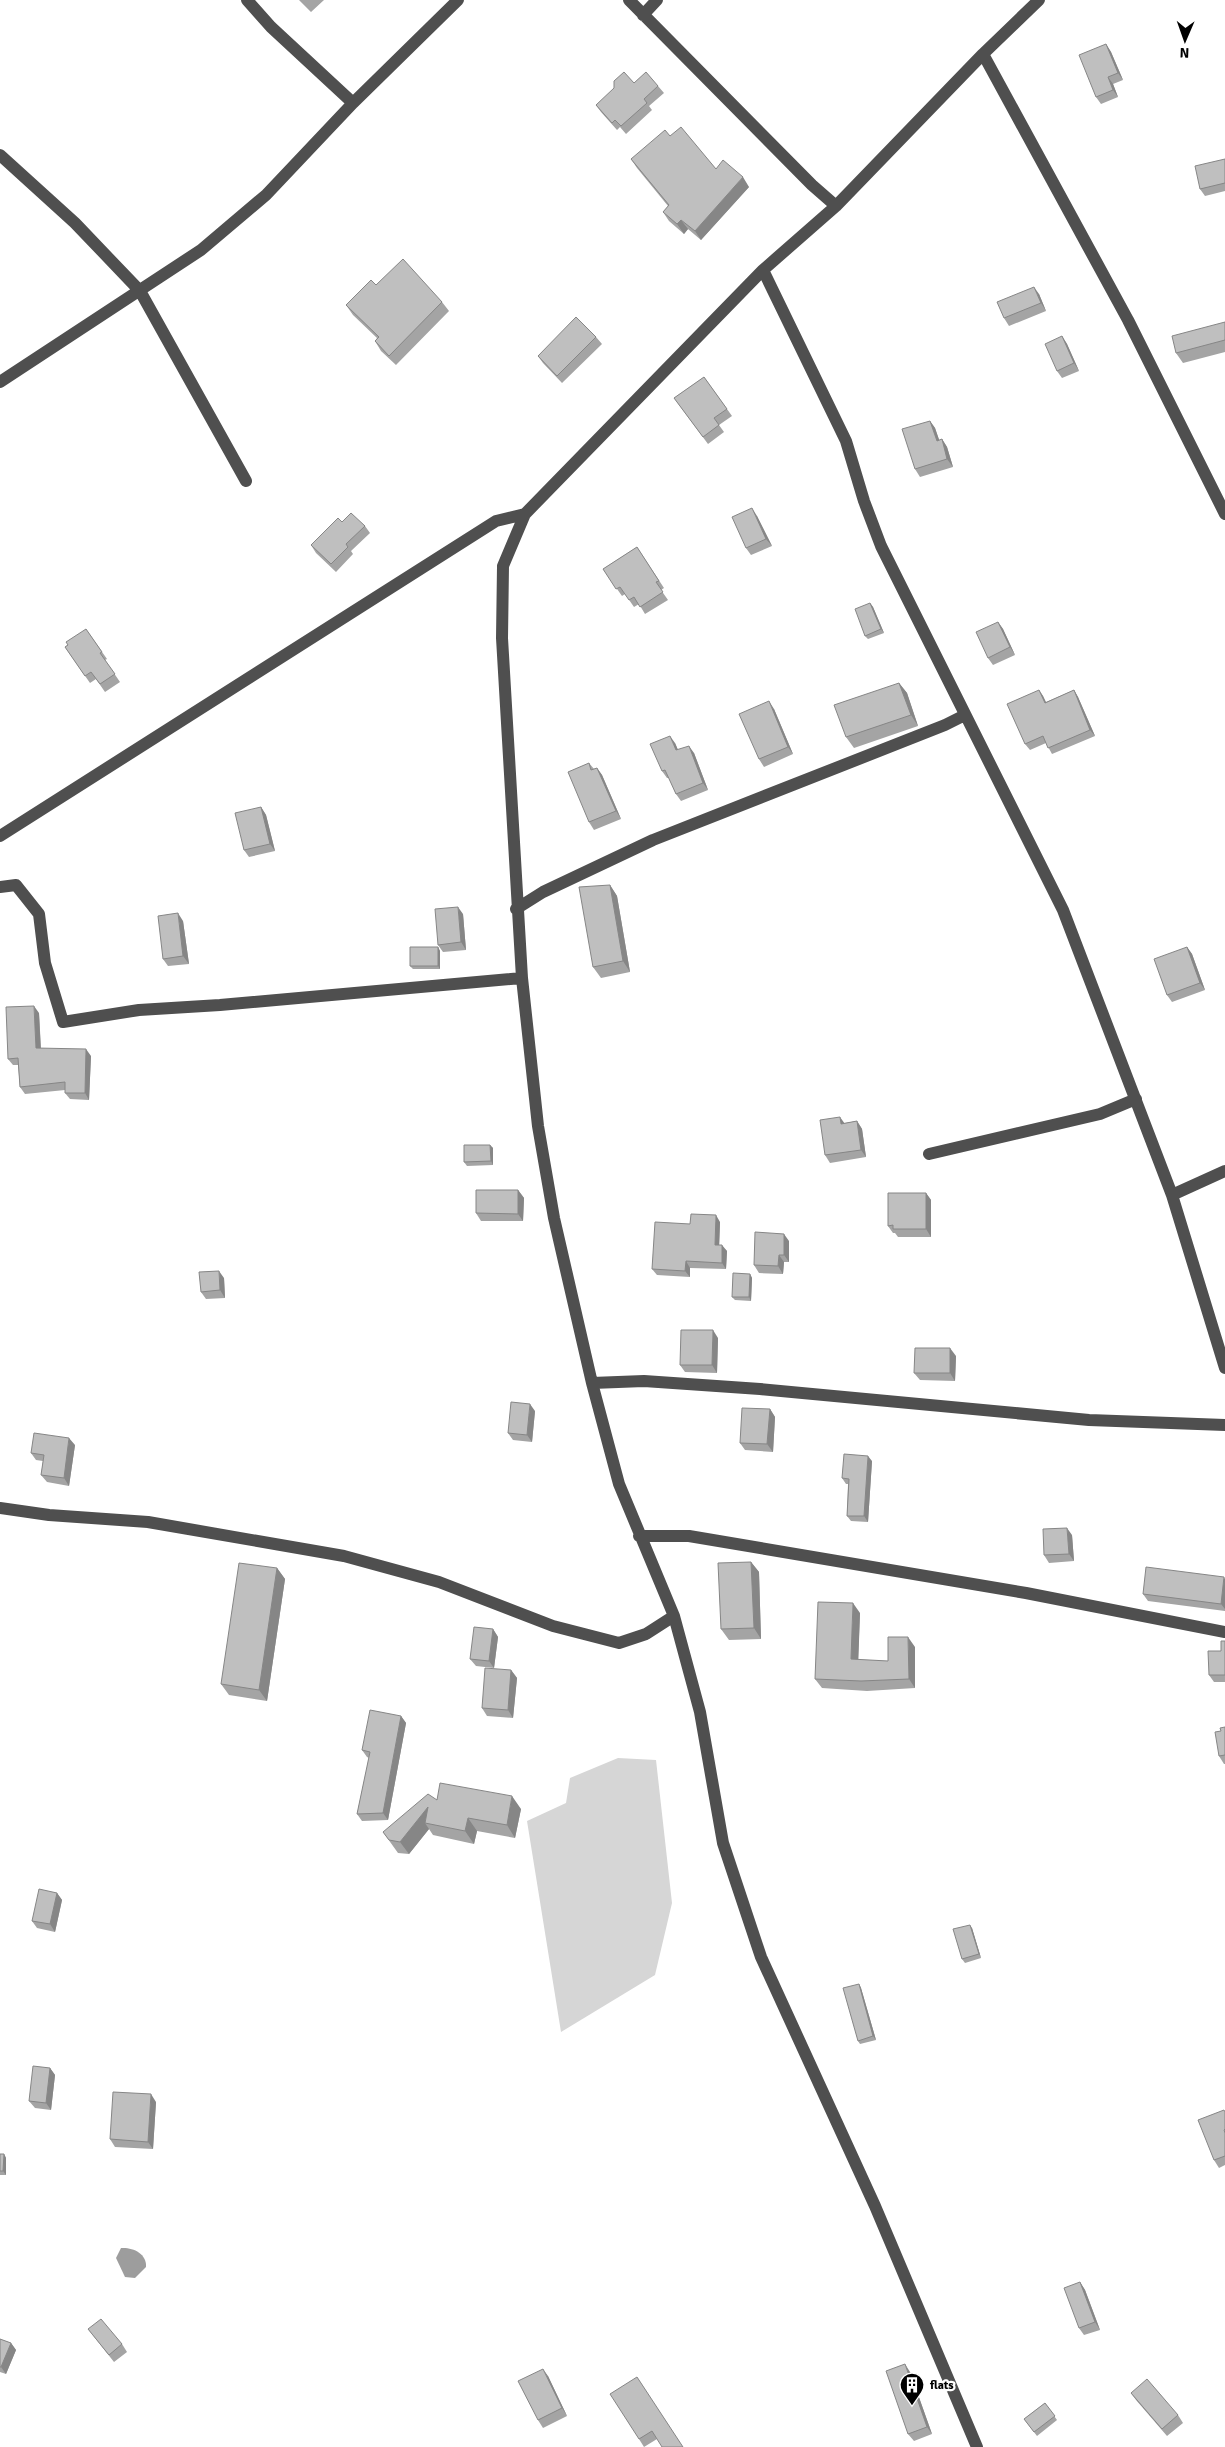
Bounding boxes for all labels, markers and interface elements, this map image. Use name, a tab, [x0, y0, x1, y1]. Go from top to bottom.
north arrow	[1160, 15, 1210, 65]
text: N	[1179, 44, 1190, 61]
building icon: flats	[899, 2372, 925, 2406]
place label: flats	[929, 2378, 954, 2393]

